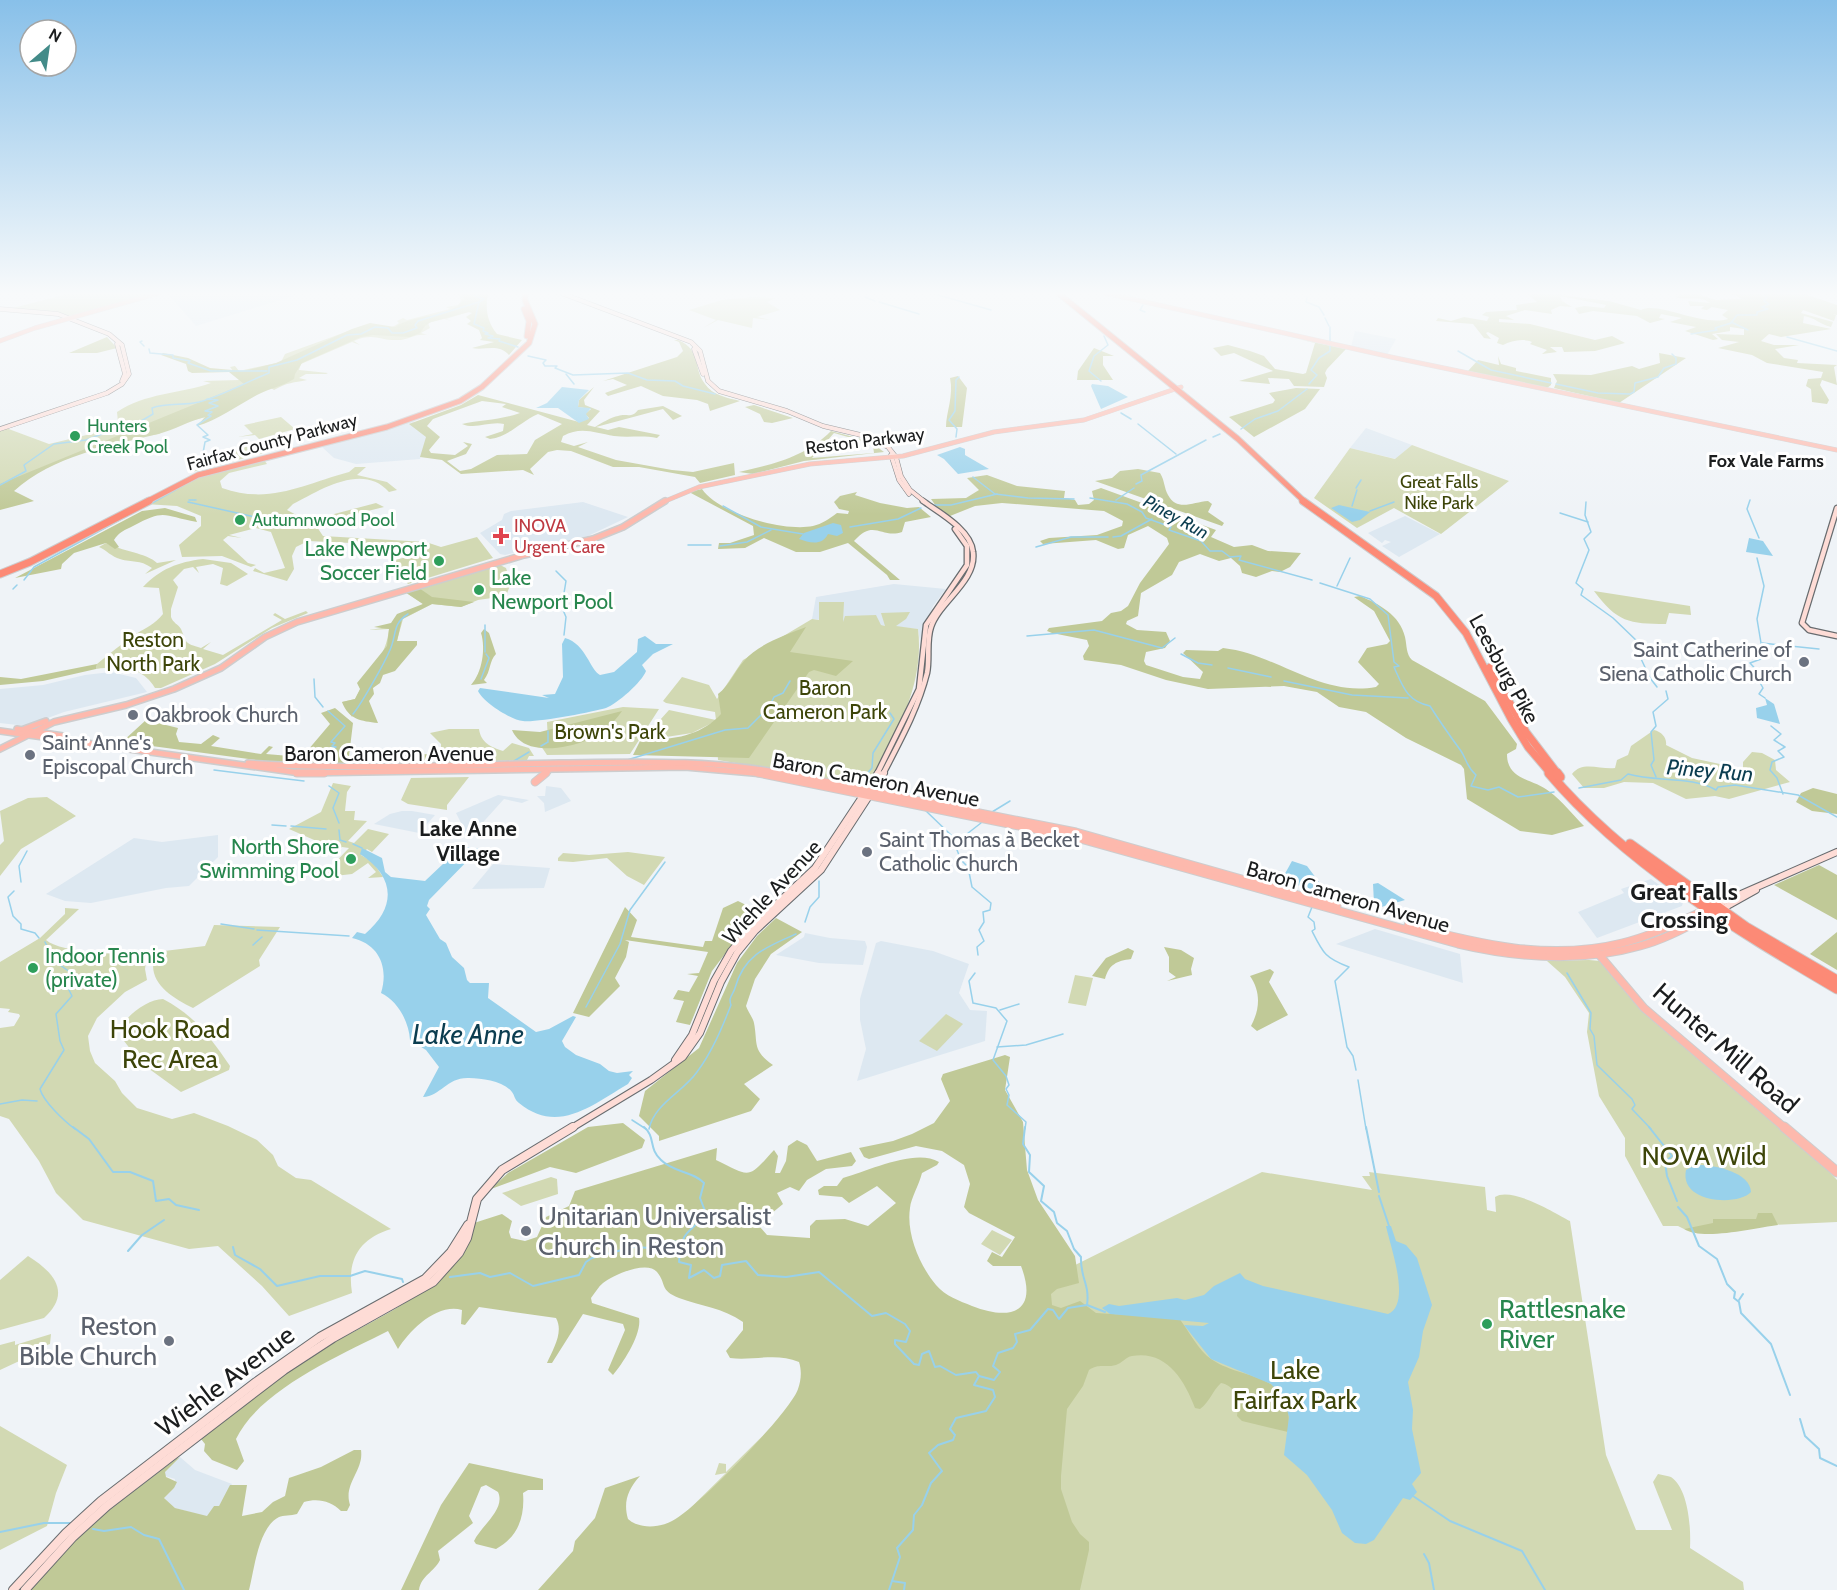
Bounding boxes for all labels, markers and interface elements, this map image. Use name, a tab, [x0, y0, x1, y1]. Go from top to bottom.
north arrow	[18, 18, 78, 78]
text: N	[45, 24, 65, 46]
street label: Fairfax County Parkway	[184, 409, 360, 475]
place label: Hunters Creek Pool	[87, 415, 169, 458]
street label: Reston Parkway	[804, 423, 926, 459]
marker: Hunters Creek Pool	[68, 429, 82, 443]
district label: Fox Vale Farms	[1708, 450, 1824, 472]
park label: Great Falls Nike Park	[1400, 471, 1478, 514]
water label: Piney Run	[1140, 490, 1212, 544]
place label: Autumnwood Pool	[252, 509, 395, 531]
marker: Autumnwood Pool	[233, 513, 247, 527]
place label: INOVA Urgent Care	[514, 515, 605, 558]
marker: INOVA Urgent Care	[492, 527, 510, 545]
place label: Lake Newport Soccer Field	[305, 536, 427, 585]
marker: Lake Newport Soccer Field	[432, 554, 446, 568]
place label: Lake Newport Pool	[491, 565, 613, 614]
marker: Lake Newport Pool	[472, 583, 486, 597]
street label: Leesburg Pike	[1464, 610, 1545, 728]
park label: Reston North Park	[106, 627, 200, 676]
place label: Saint Catherine of Siena Catholic Church	[1599, 637, 1792, 686]
marker: Saint Catherine of Siena Catholic Church	[1797, 655, 1811, 669]
park label: Baron Cameron Park	[763, 675, 888, 724]
place label: Oakbrook Church	[145, 702, 298, 727]
marker: Oakbrook Church	[126, 708, 140, 722]
park label: Brown's Park	[554, 719, 666, 744]
place label: Saint Anne's Episcopal Church	[42, 730, 193, 779]
street label: Baron Cameron Avenue	[284, 741, 494, 766]
street label: Baron Cameron Avenue	[771, 747, 982, 812]
marker: Saint Anne's Episcopal Church	[23, 748, 37, 762]
water label: Piney Run	[1666, 753, 1754, 788]
district label: Lake Anne Village	[419, 815, 517, 867]
place label: Saint Thomas à Becket Catholic Church	[879, 827, 1080, 876]
place label: North Shore Swimming Pool	[199, 834, 339, 883]
street label: Wiehle Avenue	[717, 834, 826, 949]
marker: Saint Thomas à Becket Catholic Church	[860, 845, 874, 859]
marker: North Shore Swimming Pool	[344, 852, 358, 866]
street label: Baron Cameron Avenue	[1244, 856, 1453, 938]
district label: Great Falls Crossing	[1630, 877, 1738, 934]
place label: Indoor Tennis (private)	[45, 943, 165, 992]
marker: Indoor Tennis (private)	[26, 961, 40, 975]
street label: Hunter Mill Road	[1646, 976, 1806, 1120]
park label: Hook Road Rec Area	[110, 1013, 230, 1075]
water label: Lake Anne	[412, 1018, 524, 1051]
park label: NOVA Wild	[1642, 1140, 1766, 1172]
place label: Unitarian Universalist Church in Reston	[538, 1200, 771, 1262]
marker: Unitarian Universalist Church in Reston	[519, 1224, 533, 1238]
place label: Rattlesnake River	[1499, 1293, 1626, 1355]
place label: Reston Bible Church	[19, 1310, 157, 1372]
marker: Rattlesnake River	[1480, 1317, 1494, 1331]
street label: Wiehle Avenue	[149, 1319, 301, 1443]
marker: Reston Bible Church	[162, 1334, 176, 1348]
park label: Lake Fairfax Park	[1233, 1354, 1358, 1416]

